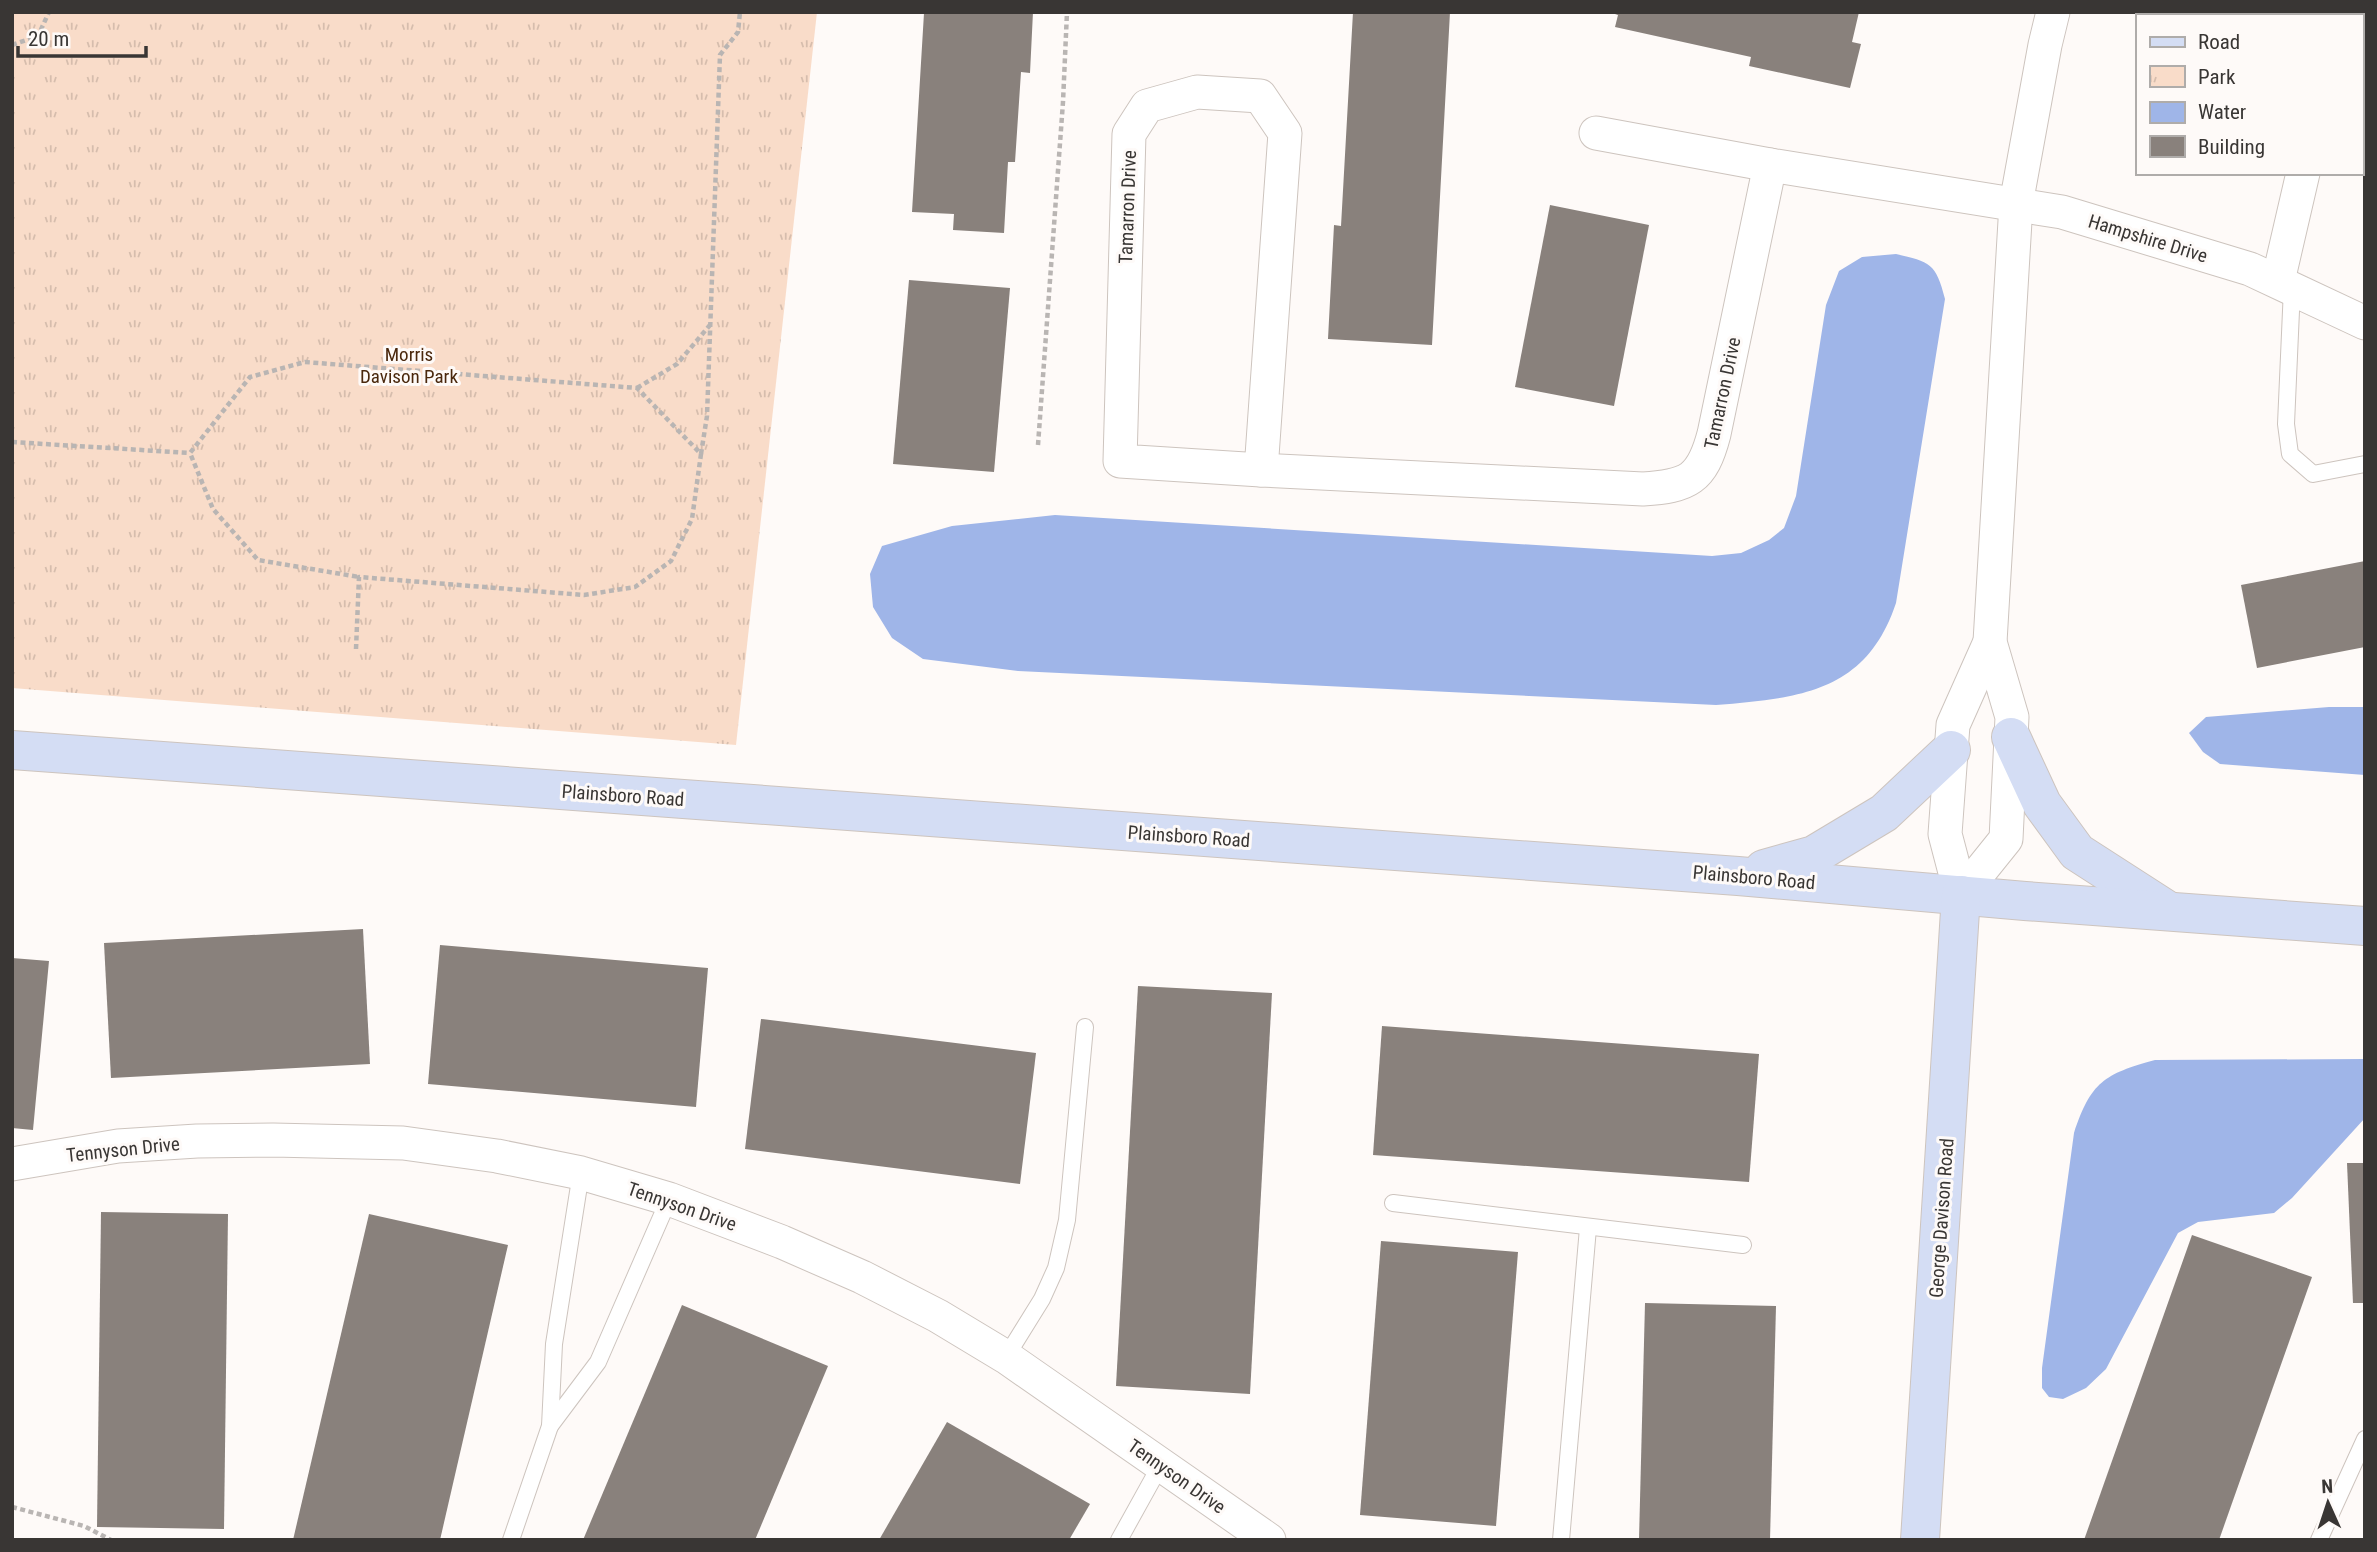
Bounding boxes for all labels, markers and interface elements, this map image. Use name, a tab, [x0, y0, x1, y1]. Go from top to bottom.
scale bar	[18, 14, 145, 58]
legend	[2136, 14, 2363, 175]
text: 20 m	[28, 27, 69, 51]
text: Road	[2198, 30, 2240, 54]
text: Park	[2198, 65, 2236, 89]
text: Water	[2198, 100, 2246, 124]
text: Building	[2198, 135, 2265, 159]
street label: Tamarron Drive	[1114, 150, 1141, 264]
street label: Hampshire Drive	[2085, 209, 2210, 268]
street label: Tamarron Drive	[1699, 335, 1746, 451]
park label: Morris Davison Park	[360, 343, 458, 388]
street label: Plainsboro Road	[561, 780, 685, 811]
street label: Plainsboro Road	[1127, 821, 1251, 852]
street label: Plainsboro Road	[1692, 861, 1816, 894]
street label: Tennyson Drive	[65, 1132, 181, 1167]
street label: George Davison Road	[1924, 1137, 1959, 1299]
street label: Tennyson Drive	[624, 1177, 740, 1236]
street label: Tennyson Drive	[1123, 1434, 1230, 1519]
north arrow	[2293, 1468, 2363, 1538]
text: N	[2321, 1475, 2334, 1498]

